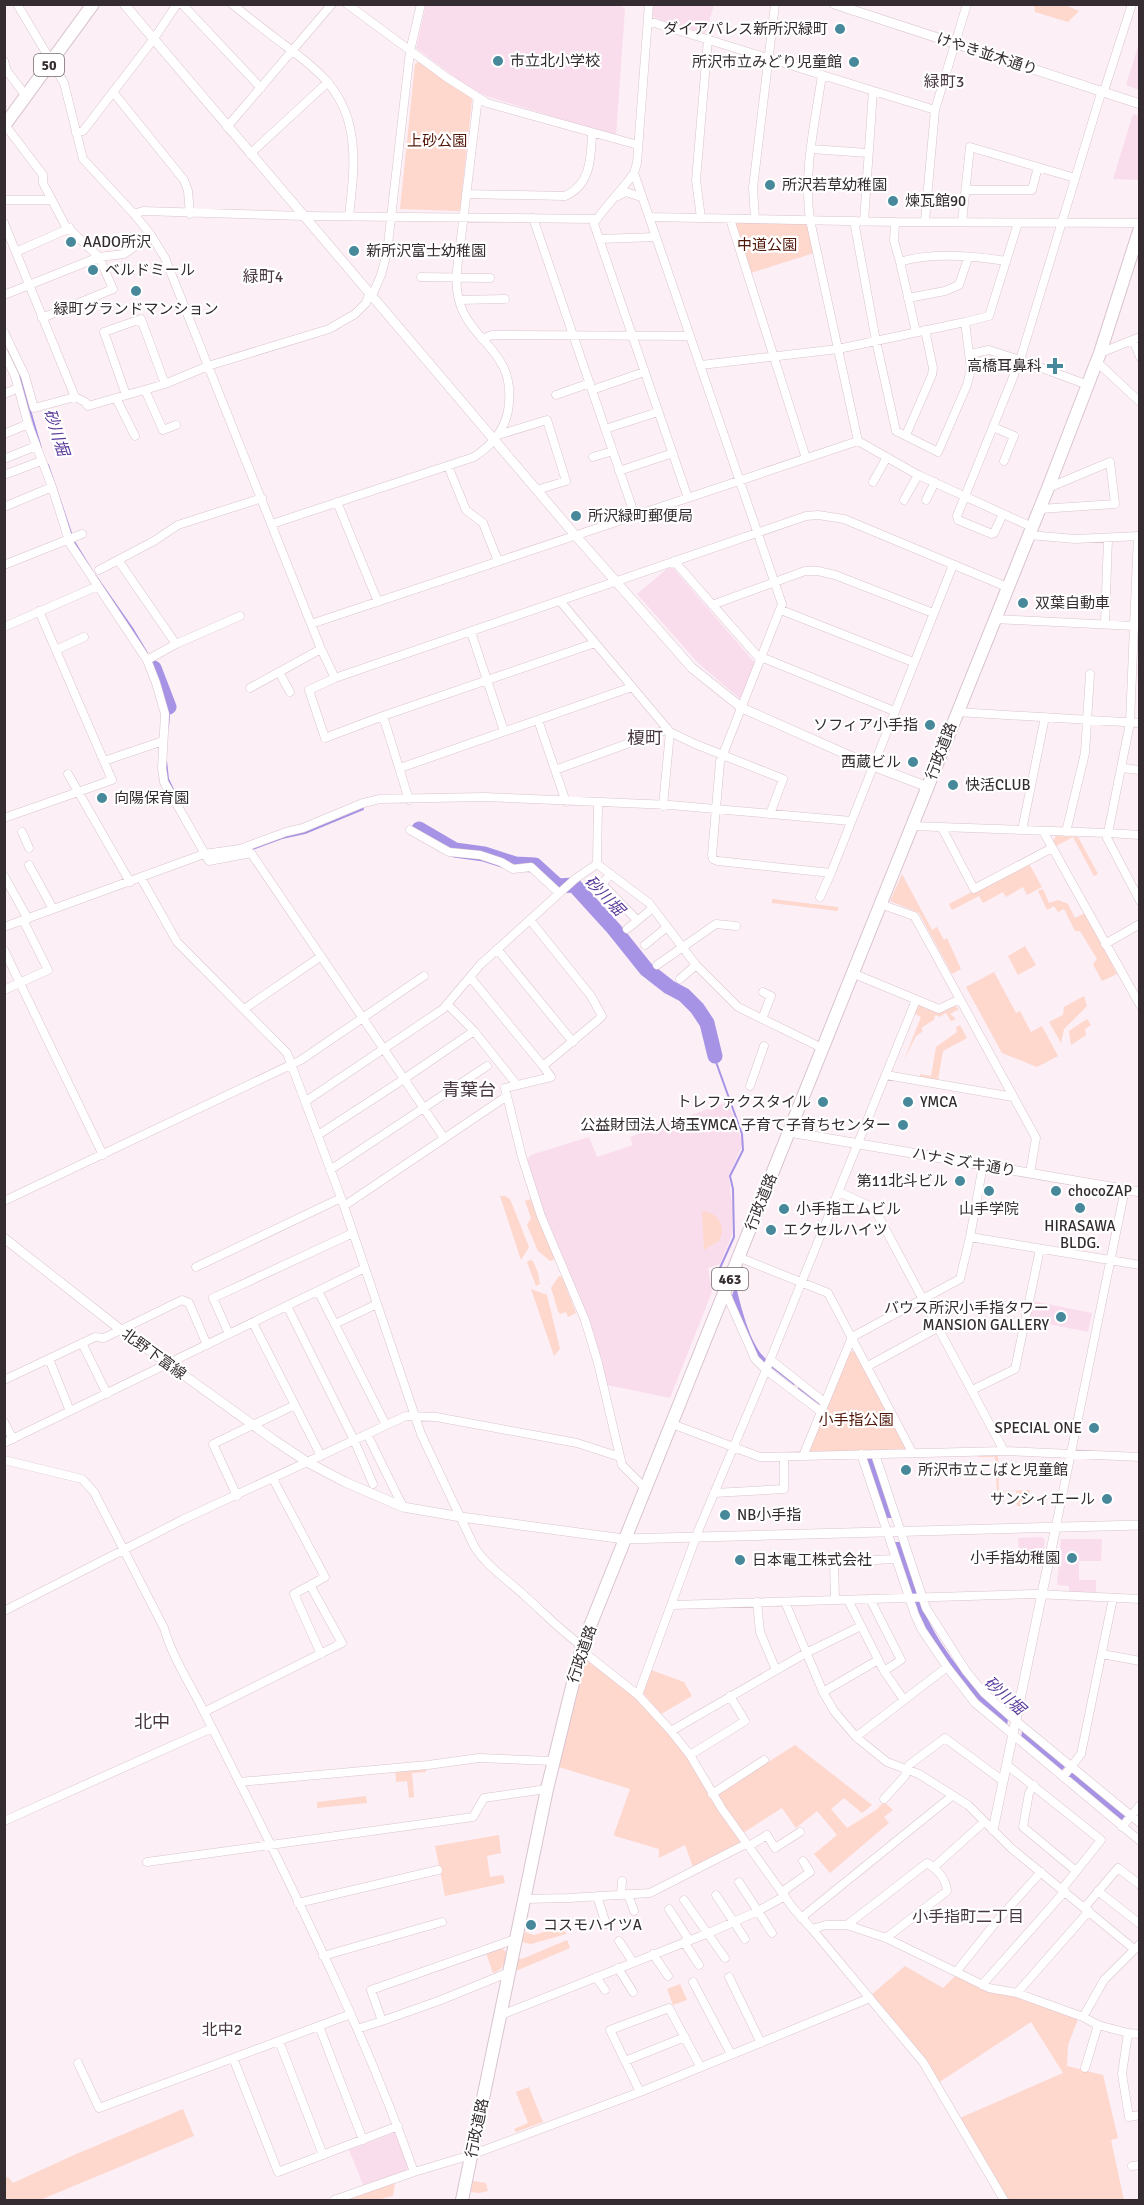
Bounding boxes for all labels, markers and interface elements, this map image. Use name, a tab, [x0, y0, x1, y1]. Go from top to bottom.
place label: ダイアパレス新所沢緑町	[663, 20, 828, 38]
marker: ダイアパレス新所沢緑町	[833, 22, 847, 36]
street label: けやき並木通り	[934, 29, 1040, 79]
place label: 市立北小学校	[510, 52, 600, 70]
place label: 所沢市立みどり児童館	[692, 53, 842, 71]
road number: 50	[34, 54, 64, 76]
marker: 市立北小学校	[491, 54, 505, 68]
marker: 所沢市立みどり児童館	[847, 55, 861, 69]
district label: 緑町3	[924, 72, 964, 92]
park label: 上砂公園	[407, 132, 467, 150]
place label: 所沢若草幼稚園	[782, 176, 887, 194]
marker: 所沢若草幼稚園	[763, 178, 777, 192]
place label: 煉瓦館90	[905, 192, 966, 210]
marker: 煉瓦館90	[886, 194, 900, 208]
place label: AADO所沢	[83, 233, 151, 251]
marker: AADO所沢	[64, 235, 78, 249]
park label: 中道公園	[737, 236, 797, 254]
place label: 新所沢富士幼稚園	[366, 242, 486, 260]
marker: 新所沢富士幼稚園	[347, 244, 361, 258]
place label: ベルドミール	[105, 261, 195, 279]
marker: ベルドミール	[86, 263, 100, 277]
district label: 緑町4	[243, 267, 284, 287]
marker: 緑町グランドマンション	[129, 284, 143, 298]
place label: 緑町グランドマンション	[53, 300, 219, 318]
place label: 高橋耳鼻科	[967, 357, 1042, 375]
marker: 高橋耳鼻科	[1046, 357, 1064, 375]
water label: 砂川堀	[39, 406, 74, 461]
place label: 所沢緑町郵便局	[588, 507, 693, 525]
marker: 所沢緑町郵便局	[569, 509, 583, 523]
place label: 双葉自動車	[1035, 594, 1110, 612]
marker: 双葉自動車	[1016, 596, 1030, 610]
place label: ソフィア小手指	[813, 716, 918, 734]
marker: ソフィア小手指	[923, 718, 937, 732]
street label: 行政道路	[922, 720, 960, 782]
district label: 榎町	[627, 727, 663, 749]
place label: 西蔵ビル	[841, 753, 901, 771]
marker: 西蔵ビル	[906, 755, 920, 769]
place label: 快活CLUB	[965, 776, 1031, 794]
marker: 快活CLUB	[946, 778, 960, 792]
place label: 向陽保育園	[114, 789, 189, 807]
marker: 向陽保育園	[95, 791, 109, 805]
water label: 砂川堀	[580, 871, 630, 922]
district label: 青葉台	[442, 1079, 496, 1101]
place label: トレファクスタイル	[676, 1093, 811, 1111]
place label: YMCA	[920, 1093, 958, 1111]
marker: トレファクスタイル	[816, 1095, 830, 1109]
marker: YMCA	[901, 1095, 915, 1109]
place label: 公益財団法人埼玉YMCA 子育て子育ちセンター	[580, 1116, 891, 1134]
marker: 公益財団法人埼玉YMCA 子育て子育ちセンター	[896, 1118, 910, 1132]
street label: ハナミズキ通り	[911, 1144, 1017, 1180]
street label: 行政道路	[741, 1171, 781, 1233]
place label: 第11北斗ビル	[857, 1172, 948, 1190]
marker: 第11北斗ビル	[953, 1174, 967, 1188]
place label: chocoZAP	[1068, 1182, 1132, 1200]
marker: 山手学院	[982, 1184, 996, 1198]
marker: chocoZAP	[1049, 1184, 1063, 1198]
place label: 小手指エムビル	[796, 1200, 901, 1218]
place label: 山手学院	[959, 1200, 1019, 1218]
marker: HIRASAWA BLDG.	[1073, 1201, 1087, 1215]
marker: 小手指エムビル	[777, 1202, 791, 1216]
place label: HIRASAWA BLDG.	[1044, 1217, 1116, 1252]
place label: エクセルハイツ	[783, 1221, 888, 1239]
marker: エクセルハイツ	[764, 1223, 778, 1237]
road number: 463	[712, 1268, 748, 1290]
place label: バウス所沢小手指タワー MANSION GALLERY	[884, 1299, 1049, 1334]
marker: バウス所沢小手指タワー MANSION GALLERY	[1054, 1310, 1068, 1324]
street label: 北野下富線	[118, 1325, 190, 1383]
park label: 小手指公園	[818, 1411, 894, 1429]
place label: SPECIAL ONE	[995, 1419, 1082, 1437]
marker: SPECIAL ONE	[1087, 1421, 1101, 1435]
place label: 所沢市立こばと児童館	[918, 1461, 1068, 1479]
marker: 所沢市立こばと児童館	[899, 1463, 913, 1477]
place label: サンシィエール	[990, 1490, 1095, 1508]
marker: サンシィエール	[1100, 1492, 1114, 1506]
place label: NB小手指	[737, 1506, 801, 1524]
marker: NB小手指	[718, 1508, 732, 1522]
place label: 小手指幼稚園	[970, 1549, 1060, 1567]
place label: 日本電工株式会社	[752, 1551, 872, 1569]
marker: 小手指幼稚園	[1065, 1551, 1079, 1565]
marker: 日本電工株式会社	[733, 1553, 747, 1567]
street label: 行政道路	[564, 1623, 600, 1685]
water label: 砂川堀	[980, 1672, 1031, 1721]
district label: 北中	[134, 1711, 170, 1733]
district label: 小手指町二丁目	[912, 1907, 1024, 1927]
place label: コスモハイツA	[543, 1916, 642, 1934]
marker: コスモハイツA	[524, 1918, 538, 1932]
district label: 北中2	[202, 2020, 242, 2040]
street label: 行政道路	[462, 2097, 492, 2159]

